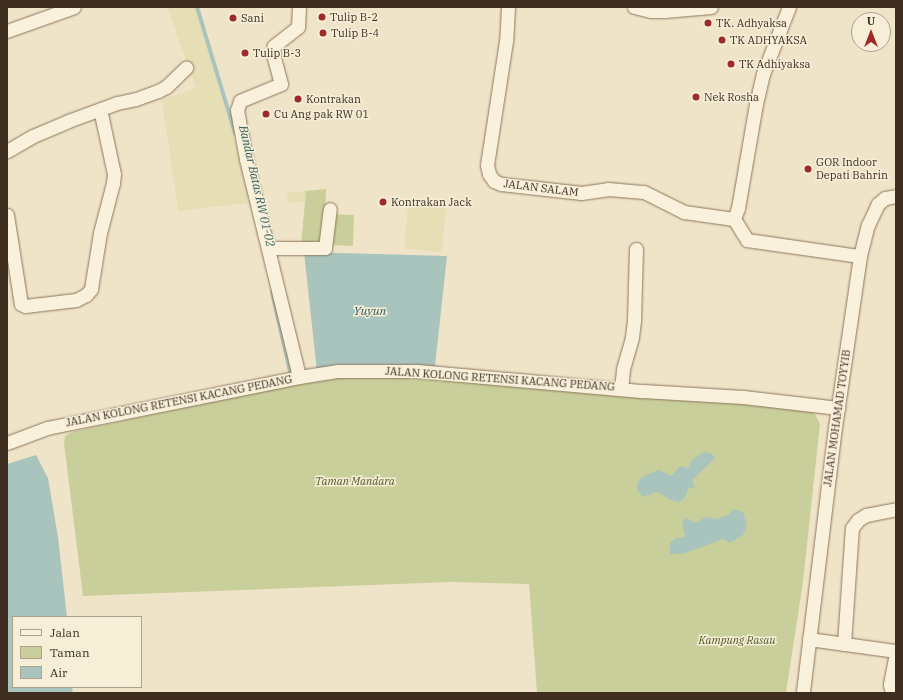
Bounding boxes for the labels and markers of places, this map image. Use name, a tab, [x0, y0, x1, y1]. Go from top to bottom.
place label: Tulip B-2	[330, 10, 378, 24]
place label: Sani	[241, 11, 264, 25]
marker: Tulip B-2	[317, 12, 327, 22]
marker: Sani	[228, 13, 238, 23]
place label: TK. Adhyaksa	[716, 16, 787, 30]
marker: TK. Adhyaksa	[703, 18, 713, 28]
place label: Tulip B-4	[331, 26, 379, 40]
marker: Tulip B-4	[318, 28, 328, 38]
place label: TK ADHYAKSA	[730, 33, 807, 47]
marker: TK ADHYAKSA	[717, 35, 727, 45]
place label: Tulip B-3	[253, 46, 301, 60]
marker: Tulip B-3	[240, 48, 250, 58]
place label: TK Adhiyaksa	[739, 57, 811, 71]
marker: TK Adhiyaksa	[726, 59, 736, 69]
place label: Nek Rosha	[704, 90, 759, 104]
place label: Kontrakan	[306, 92, 361, 106]
marker: Nek Rosha	[691, 92, 701, 102]
marker: Kontrakan	[293, 94, 303, 104]
place label: Cu Ang pak RW 01	[274, 107, 369, 121]
marker: Cu Ang pak RW 01	[261, 109, 271, 119]
place label: GOR Indoor Depati Bahrin	[816, 156, 888, 182]
marker: GOR Indoor Depati Bahrin	[803, 164, 813, 174]
place label: Kontrakan Jack	[391, 195, 472, 209]
marker: Kontrakan Jack	[378, 197, 388, 207]

